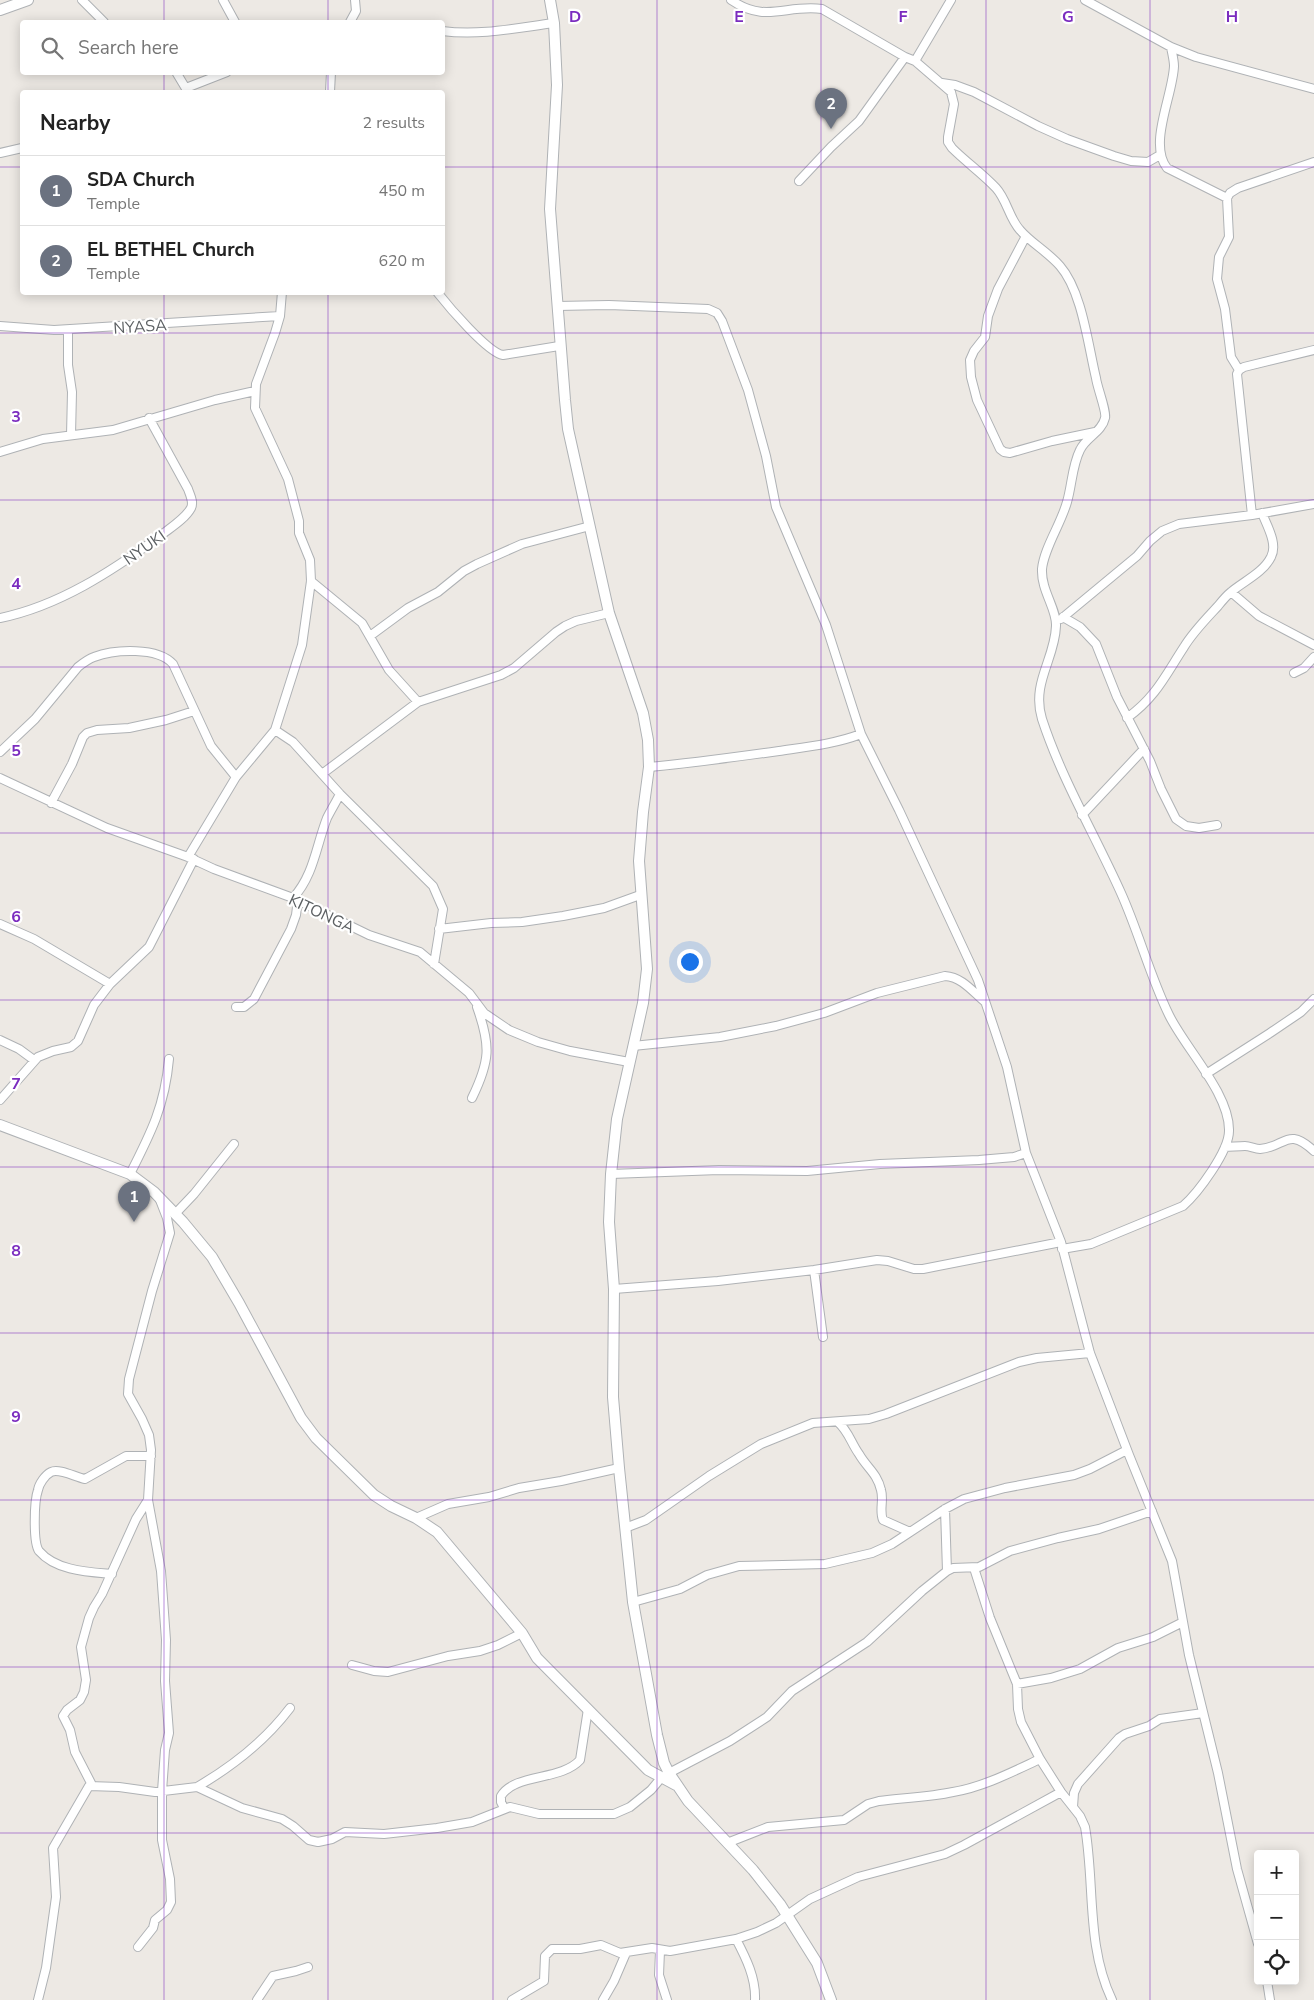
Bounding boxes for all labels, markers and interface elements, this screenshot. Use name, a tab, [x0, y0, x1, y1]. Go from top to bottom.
text: D	[569, 6, 581, 28]
text: E	[734, 6, 744, 28]
text: F	[899, 6, 908, 28]
text: G	[1062, 6, 1074, 28]
text: H	[1226, 6, 1238, 28]
search box	[20, 20, 445, 75]
icon: search	[38, 34, 66, 62]
text: Search here	[78, 35, 179, 61]
pin: 2	[815, 88, 847, 129]
text: Nearby	[40, 109, 110, 137]
text: 2 results	[363, 112, 425, 134]
text: SDA Church	[87, 167, 195, 193]
text: 1	[51, 180, 61, 202]
text: 450 m	[378, 180, 425, 202]
text: Temple	[87, 193, 140, 215]
text: EL BETHEL Church	[87, 237, 255, 263]
text: 2	[51, 250, 61, 272]
text: 620 m	[378, 250, 425, 272]
text: Temple	[87, 263, 140, 285]
street label: NYASA	[113, 314, 168, 340]
text: 3	[11, 406, 21, 428]
street label: NYUKI	[119, 525, 170, 570]
text: 4	[11, 573, 21, 595]
text: 5	[11, 740, 21, 762]
street label: KITONGA	[285, 889, 358, 939]
text: 6	[11, 906, 21, 928]
your location	[677, 949, 703, 975]
text: 7	[11, 1073, 21, 1095]
pin: 1	[118, 1181, 150, 1222]
text: 8	[11, 1240, 21, 1262]
text: 9	[11, 1406, 21, 1428]
map controls	[1254, 1850, 1299, 1985]
button: +	[1254, 1850, 1299, 1895]
button: −	[1254, 1895, 1299, 1940]
button: locate	[1254, 1940, 1299, 1985]

